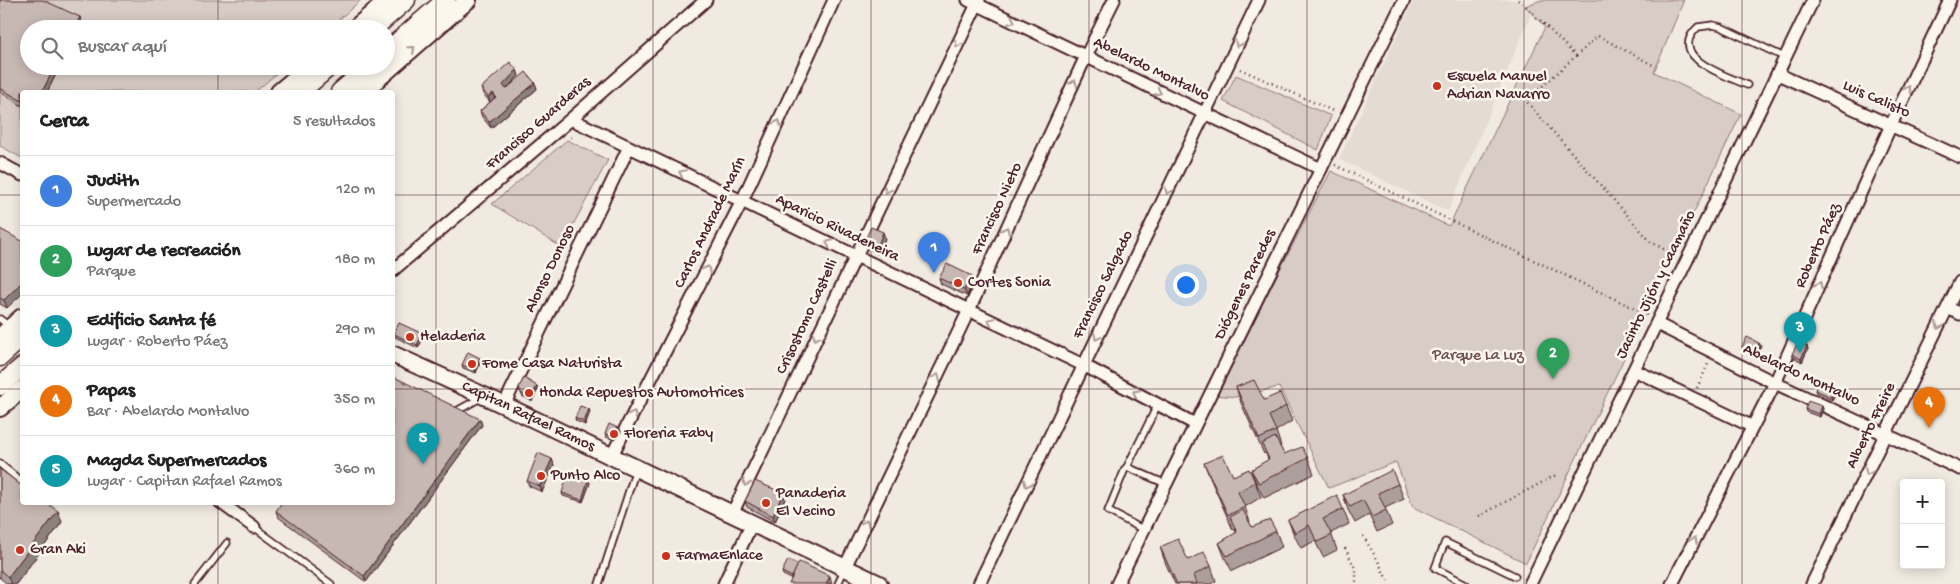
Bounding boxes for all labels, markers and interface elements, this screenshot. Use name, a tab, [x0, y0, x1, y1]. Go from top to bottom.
one-way arrow	[1007, 15, 1016, 25]
search box	[20, 20, 395, 75]
icon: search	[38, 34, 66, 62]
street label: Abelardo Montalvo	[1090, 34, 1212, 106]
text: Buscar aquí	[78, 36, 167, 59]
one-way arrow	[953, 39, 964, 48]
one-way arrow	[1234, 39, 1244, 48]
one-way arrow	[407, 46, 416, 55]
place label: Escuela Manuel Adrian Navarro	[1447, 68, 1550, 105]
street label: Francisco Guarderas	[482, 73, 596, 175]
street label: Luis Calisto	[1839, 77, 1913, 123]
one-way arrow	[1068, 79, 1078, 88]
marker: Escuela Manuel Adrian Navarro	[1431, 80, 1443, 92]
one-way arrow	[1153, 85, 1162, 95]
one-way arrow	[1902, 85, 1913, 94]
text: Cerca	[40, 110, 88, 135]
text: 5 resultados	[293, 113, 375, 132]
one-way arrow	[771, 119, 781, 128]
street label: Carlos Andrade Marín	[671, 154, 751, 292]
street label: Francisco Nieto	[968, 160, 1028, 259]
one-way arrow	[678, 168, 687, 179]
text: Judith	[87, 170, 139, 193]
text: 1	[53, 181, 59, 200]
text: 120 m	[336, 181, 375, 200]
one-way arrow	[883, 185, 893, 194]
one-way arrow	[1164, 185, 1174, 194]
street label: Aparicio Rivadeneira	[772, 191, 903, 268]
text: Supermercado	[87, 193, 181, 212]
street label: Roberto Páez	[1792, 200, 1847, 291]
street label: Jacinto Jijón y Caamaño	[1613, 208, 1701, 362]
street label: Alonso Donoso	[521, 222, 581, 316]
one-way arrow	[1000, 226, 1010, 235]
street label: Diógenes Paredes	[1211, 226, 1281, 344]
street label: Francisco Salgado	[1069, 228, 1138, 343]
pin: 1	[918, 232, 950, 273]
one-way arrow	[825, 239, 834, 249]
text: Lugar de recreación	[87, 240, 240, 263]
text: 2	[52, 251, 60, 270]
text: 180 m	[336, 251, 375, 270]
street label: Crisostomo Castelli	[773, 256, 843, 378]
text: Parque	[87, 263, 136, 282]
one-way arrow	[701, 265, 711, 274]
your location	[1173, 272, 1199, 298]
place label: Cortes Sonia	[968, 274, 1052, 293]
marker: Cortes Sonia	[952, 277, 964, 289]
one-way arrow	[1813, 281, 1823, 290]
text: Edificio Santa fé	[87, 310, 216, 333]
pin: 3	[1784, 312, 1816, 353]
one-way arrow	[987, 317, 996, 327]
text: 3	[52, 321, 60, 340]
text: 290 m	[335, 321, 375, 340]
one-way arrow	[1935, 321, 1946, 330]
place label: Heladeria	[420, 328, 487, 347]
marker: Heladeria	[404, 331, 416, 343]
one-way arrow	[813, 331, 823, 340]
one-way arrow	[1093, 332, 1103, 341]
text: Lugar · Roberto Páez	[87, 333, 227, 352]
pin: 2	[1537, 338, 1569, 379]
street label: Abelardo Montalvo	[1739, 341, 1863, 411]
park label: Parque La Luz	[1431, 347, 1525, 366]
place label: Fome Casa Naturista	[481, 355, 623, 374]
marker: Fome Casa Naturista	[466, 358, 478, 370]
one-way arrow	[930, 373, 941, 382]
street label: Capitan Rafael Ramos	[458, 377, 599, 457]
street label: Alberto Freire	[1843, 379, 1901, 472]
text: Papas	[87, 380, 135, 403]
place label: Honda Repuestos Automotrices	[539, 384, 745, 403]
marker: Honda Repuestos Automotrices	[523, 387, 535, 399]
pin: 4	[1913, 387, 1945, 428]
one-way arrow	[1133, 389, 1142, 399]
text: 4	[52, 391, 60, 410]
text: 350 m	[334, 391, 375, 410]
text: Bar · Abelardo Montalvo	[87, 403, 249, 422]
one-way arrow	[627, 410, 637, 419]
pin: 5	[407, 423, 439, 464]
place label: Floreria Faby	[623, 425, 713, 444]
marker: Floreria Faby	[608, 428, 620, 440]
text: Magda Supermercados	[87, 450, 266, 473]
text: 5	[52, 461, 60, 480]
text: 360 m	[334, 461, 375, 480]
place label: Punto Alco	[550, 467, 620, 486]
one-way arrow	[1864, 467, 1874, 476]
marker: Punto Alco	[535, 470, 547, 482]
text: Lugar · Capitan Rafael Ramos	[87, 473, 282, 492]
one-way arrow	[742, 478, 753, 487]
one-way arrow	[1023, 478, 1033, 487]
map controls	[1900, 479, 1945, 569]
button: +	[1900, 479, 1945, 524]
place label: Panaderia El Vecino	[775, 485, 847, 522]
marker: Panaderia El Vecino	[760, 497, 772, 509]
one-way arrow	[860, 520, 870, 529]
button: −	[1900, 524, 1945, 569]
one-way arrow	[1688, 537, 1698, 546]
place label: Gran Aki	[30, 541, 86, 560]
marker: Gran Aki	[14, 544, 26, 556]
place label: FarmaEnlace	[675, 547, 763, 566]
marker: FarmaEnlace	[660, 550, 672, 562]

